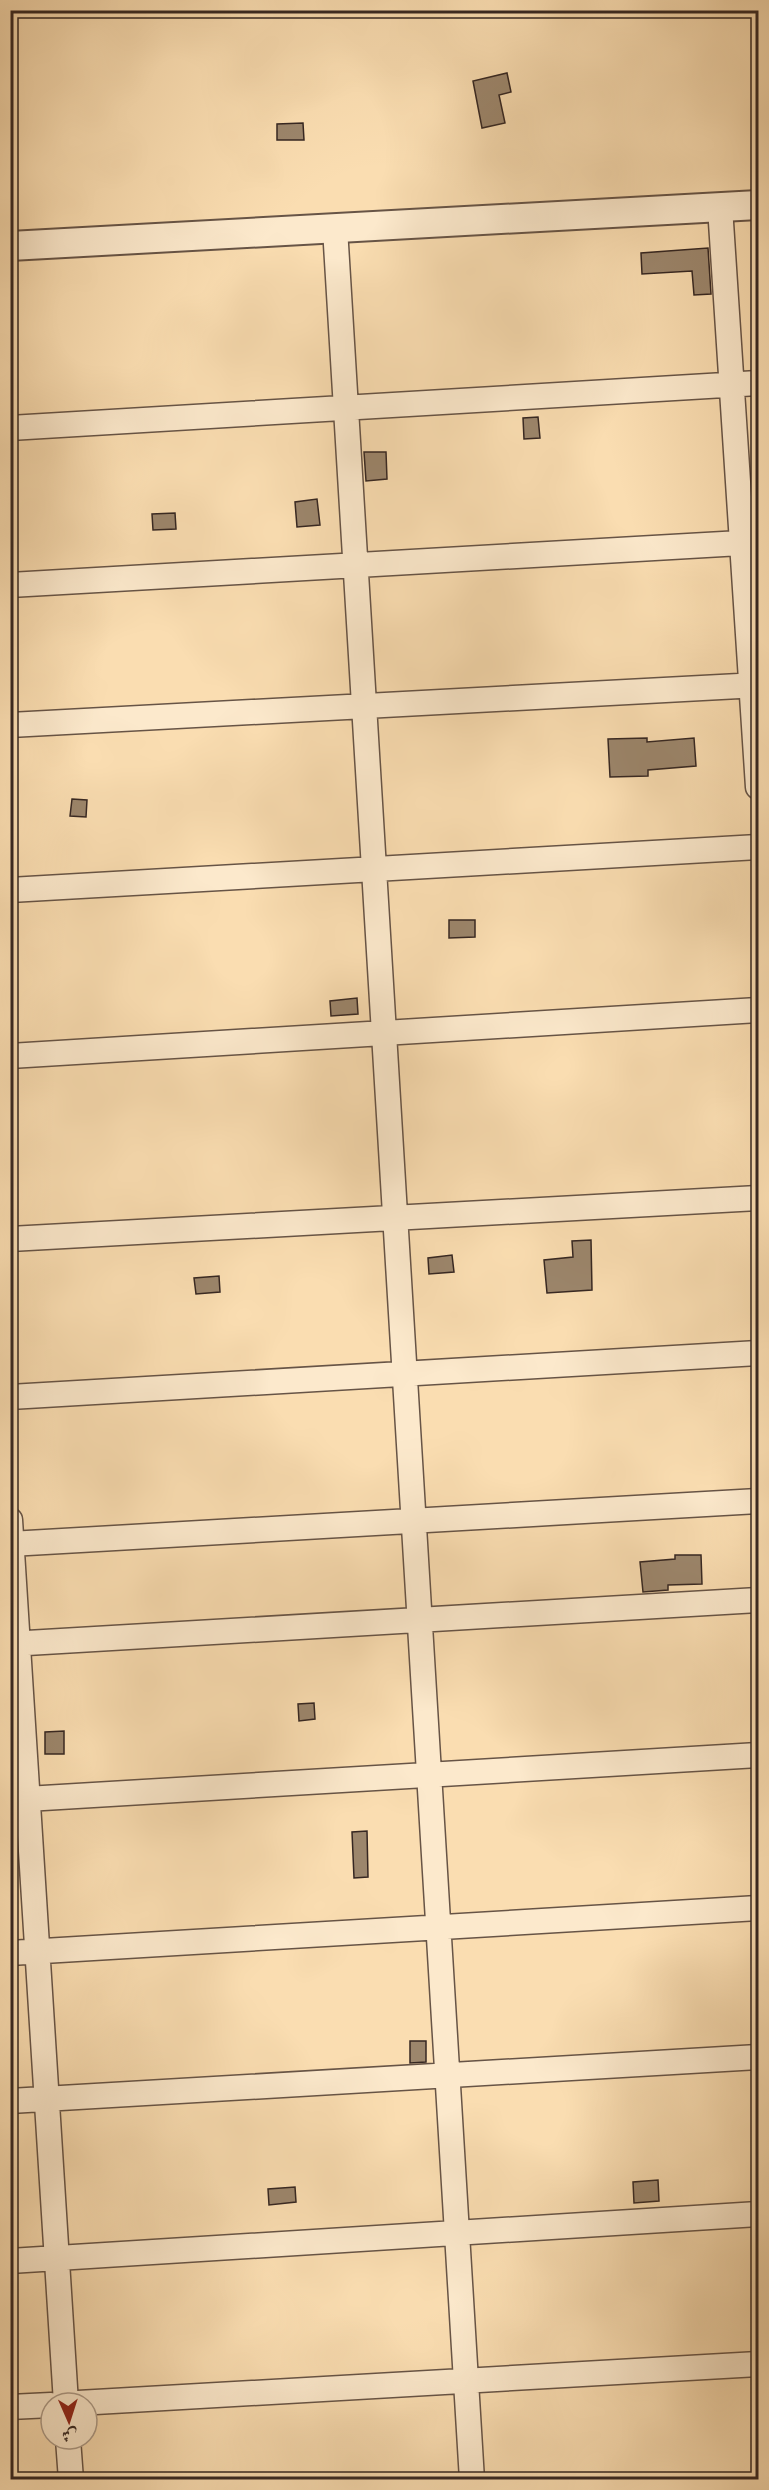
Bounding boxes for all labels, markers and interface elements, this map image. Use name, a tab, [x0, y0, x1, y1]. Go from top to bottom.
north arrow	[39, 2391, 99, 2451]
text: ش	[61, 2424, 78, 2446]

